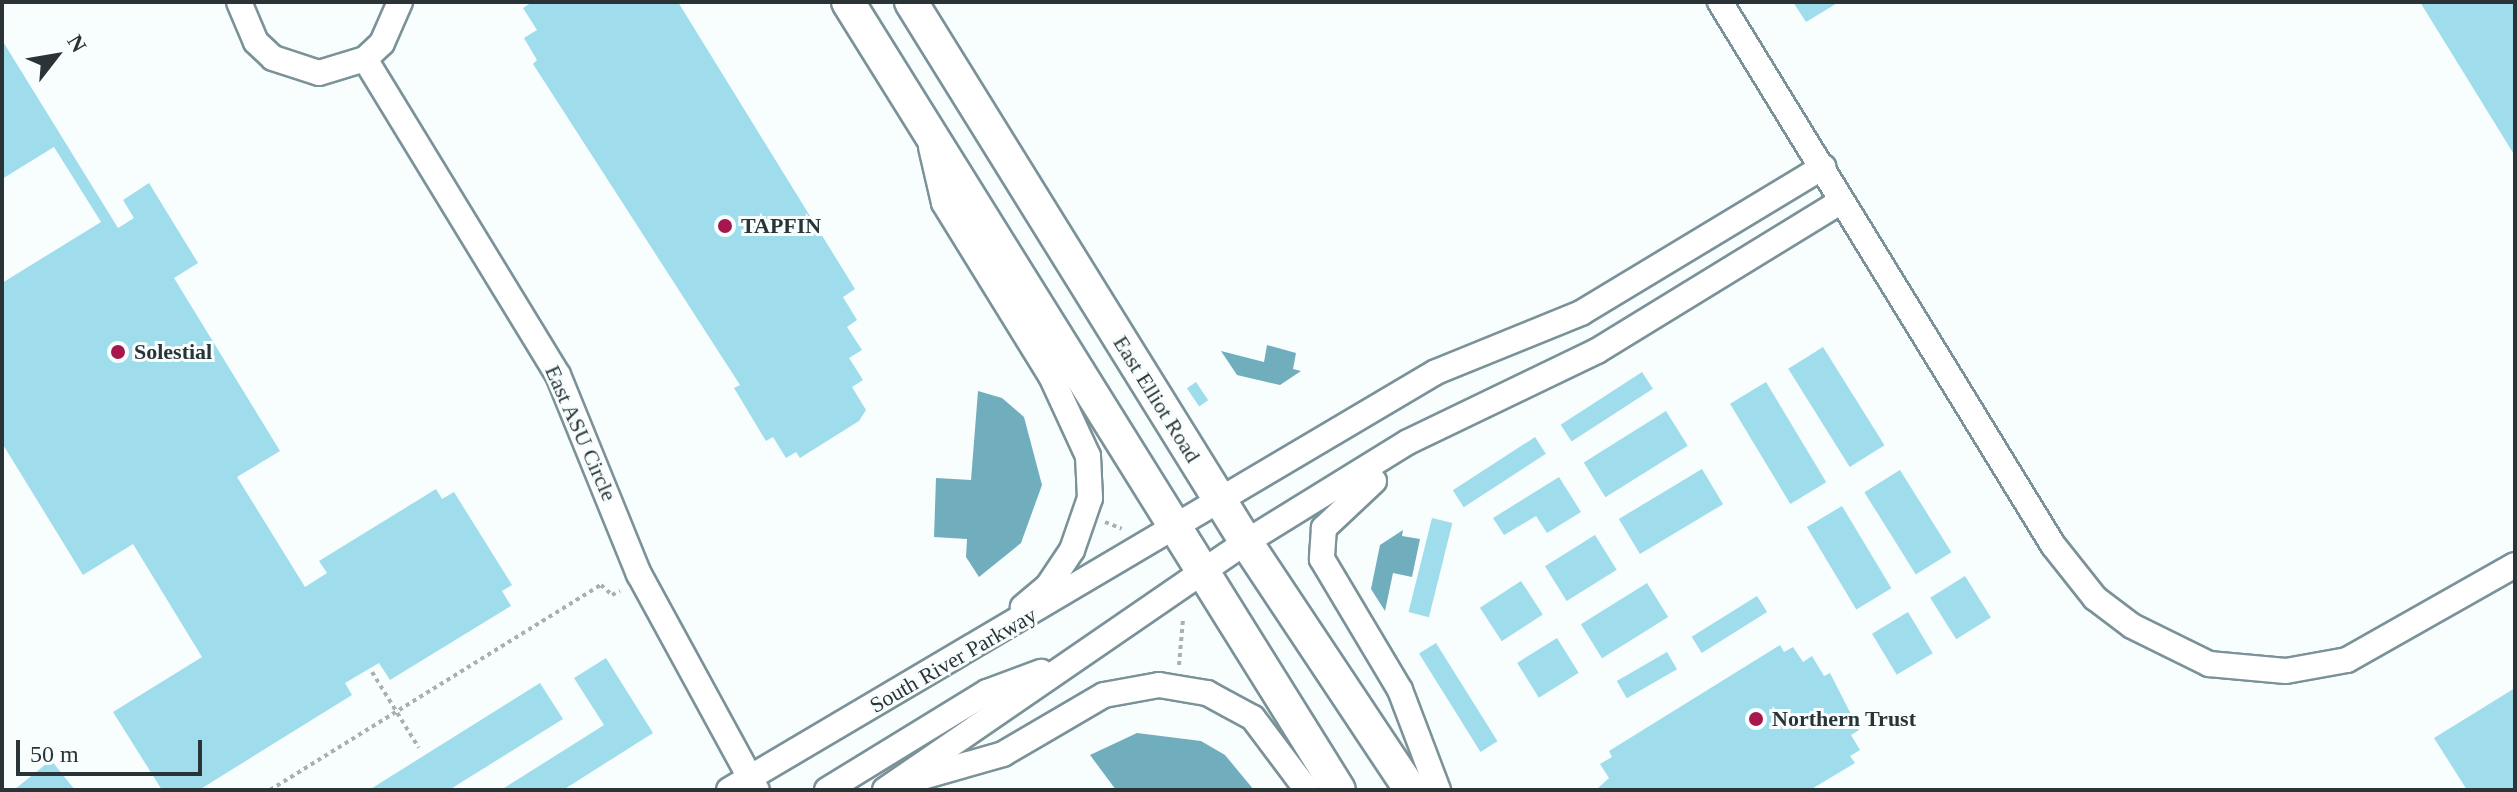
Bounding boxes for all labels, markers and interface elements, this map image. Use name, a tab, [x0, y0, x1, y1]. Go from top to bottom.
north arrow	[16, 16, 96, 96]
text: N	[62, 30, 92, 57]
place label: TAPFIN	[741, 213, 821, 239]
marker: TAPFIN	[716, 217, 734, 235]
street label: East Elliot Road	[1108, 331, 1206, 467]
place label: Solestial	[134, 339, 212, 365]
marker: Solestial	[109, 343, 127, 361]
street label: East ASU Circle	[539, 361, 623, 505]
street label: South River Parkway	[865, 602, 1041, 718]
place label: Northern Trust	[1772, 706, 1916, 732]
marker: Northern Trust	[1747, 710, 1765, 728]
scale bar	[20, 724, 206, 774]
text: 50 m	[30, 741, 79, 767]

